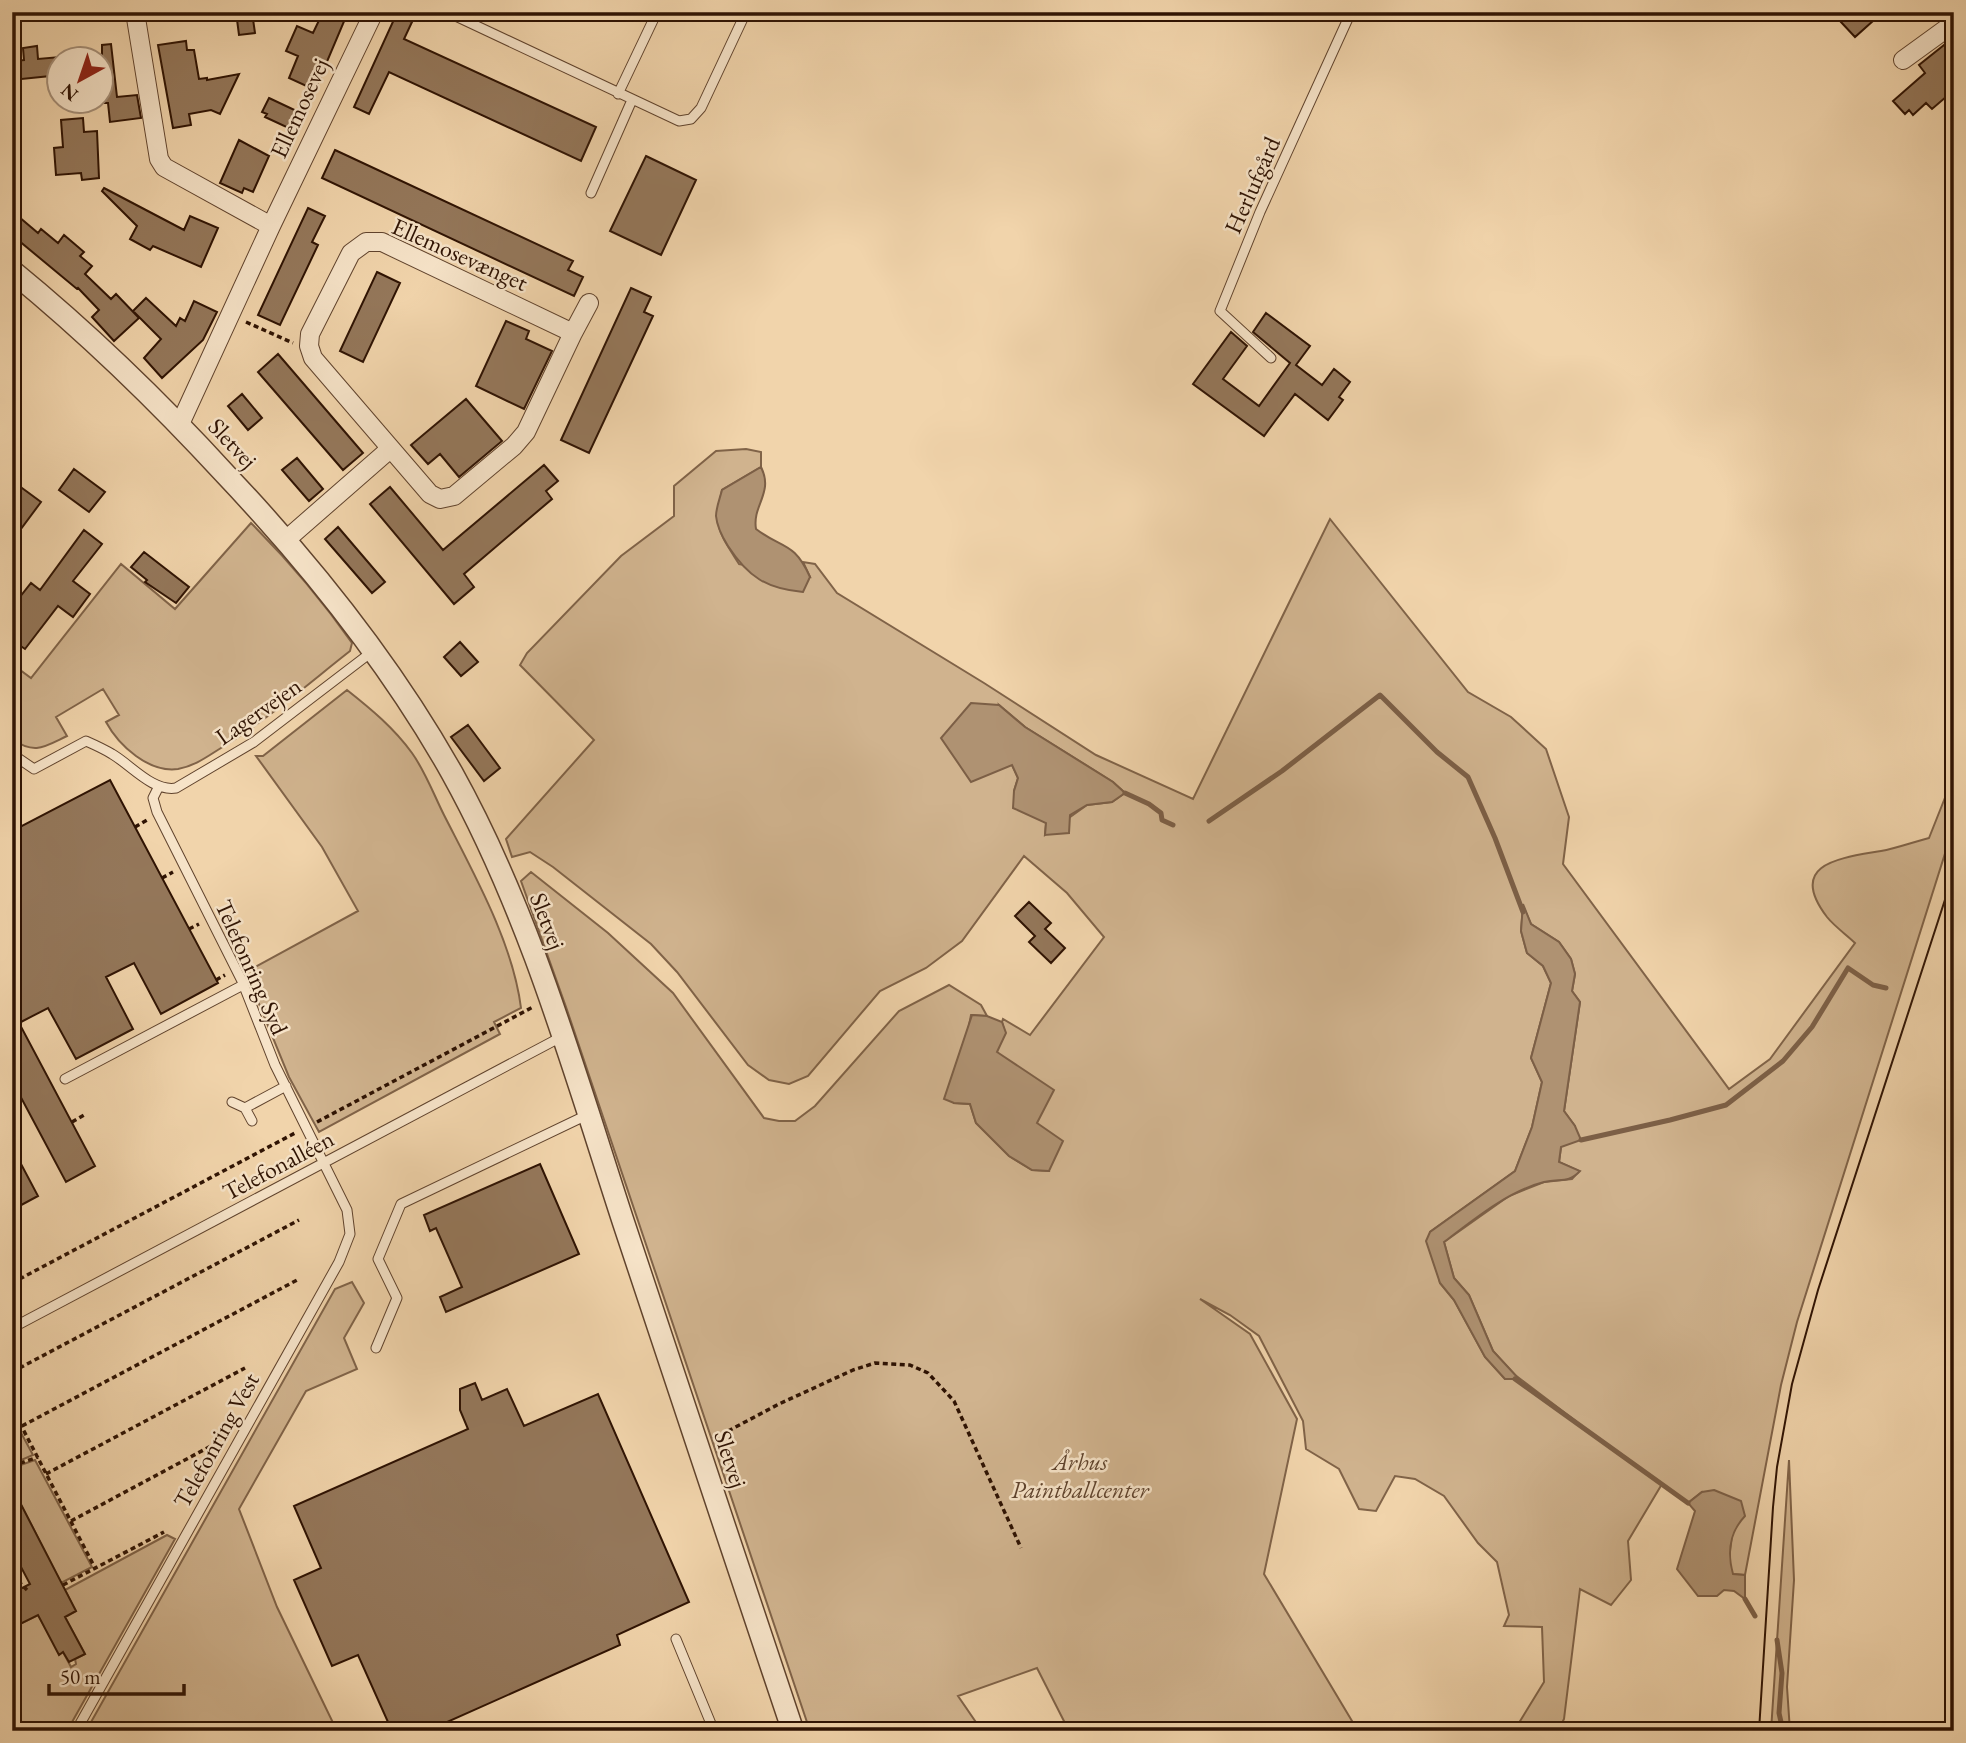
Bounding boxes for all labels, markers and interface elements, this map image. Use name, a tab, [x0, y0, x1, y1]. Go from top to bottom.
north arrow	[46, 46, 116, 116]
street label: Ellemosevej	[262, 53, 336, 163]
text: N	[55, 78, 83, 107]
street label: Herlufgård	[1217, 131, 1287, 238]
street label: Ellemosevænget	[387, 210, 533, 298]
street label: Sletvej	[202, 411, 264, 475]
street label: Lagervejen	[209, 670, 307, 752]
street label: Sletvej	[523, 888, 573, 954]
street label: Telefonring Syd	[208, 895, 296, 1040]
street label: Telefonalléen	[217, 1123, 339, 1207]
street label: Telefonring Vest	[166, 1367, 266, 1513]
street label: Sletvej	[707, 1426, 755, 1492]
park label: Århus Paintballcenter	[1011, 1446, 1151, 1505]
scale bar	[49, 1652, 184, 1696]
text: 50 m	[60, 1663, 101, 1690]

